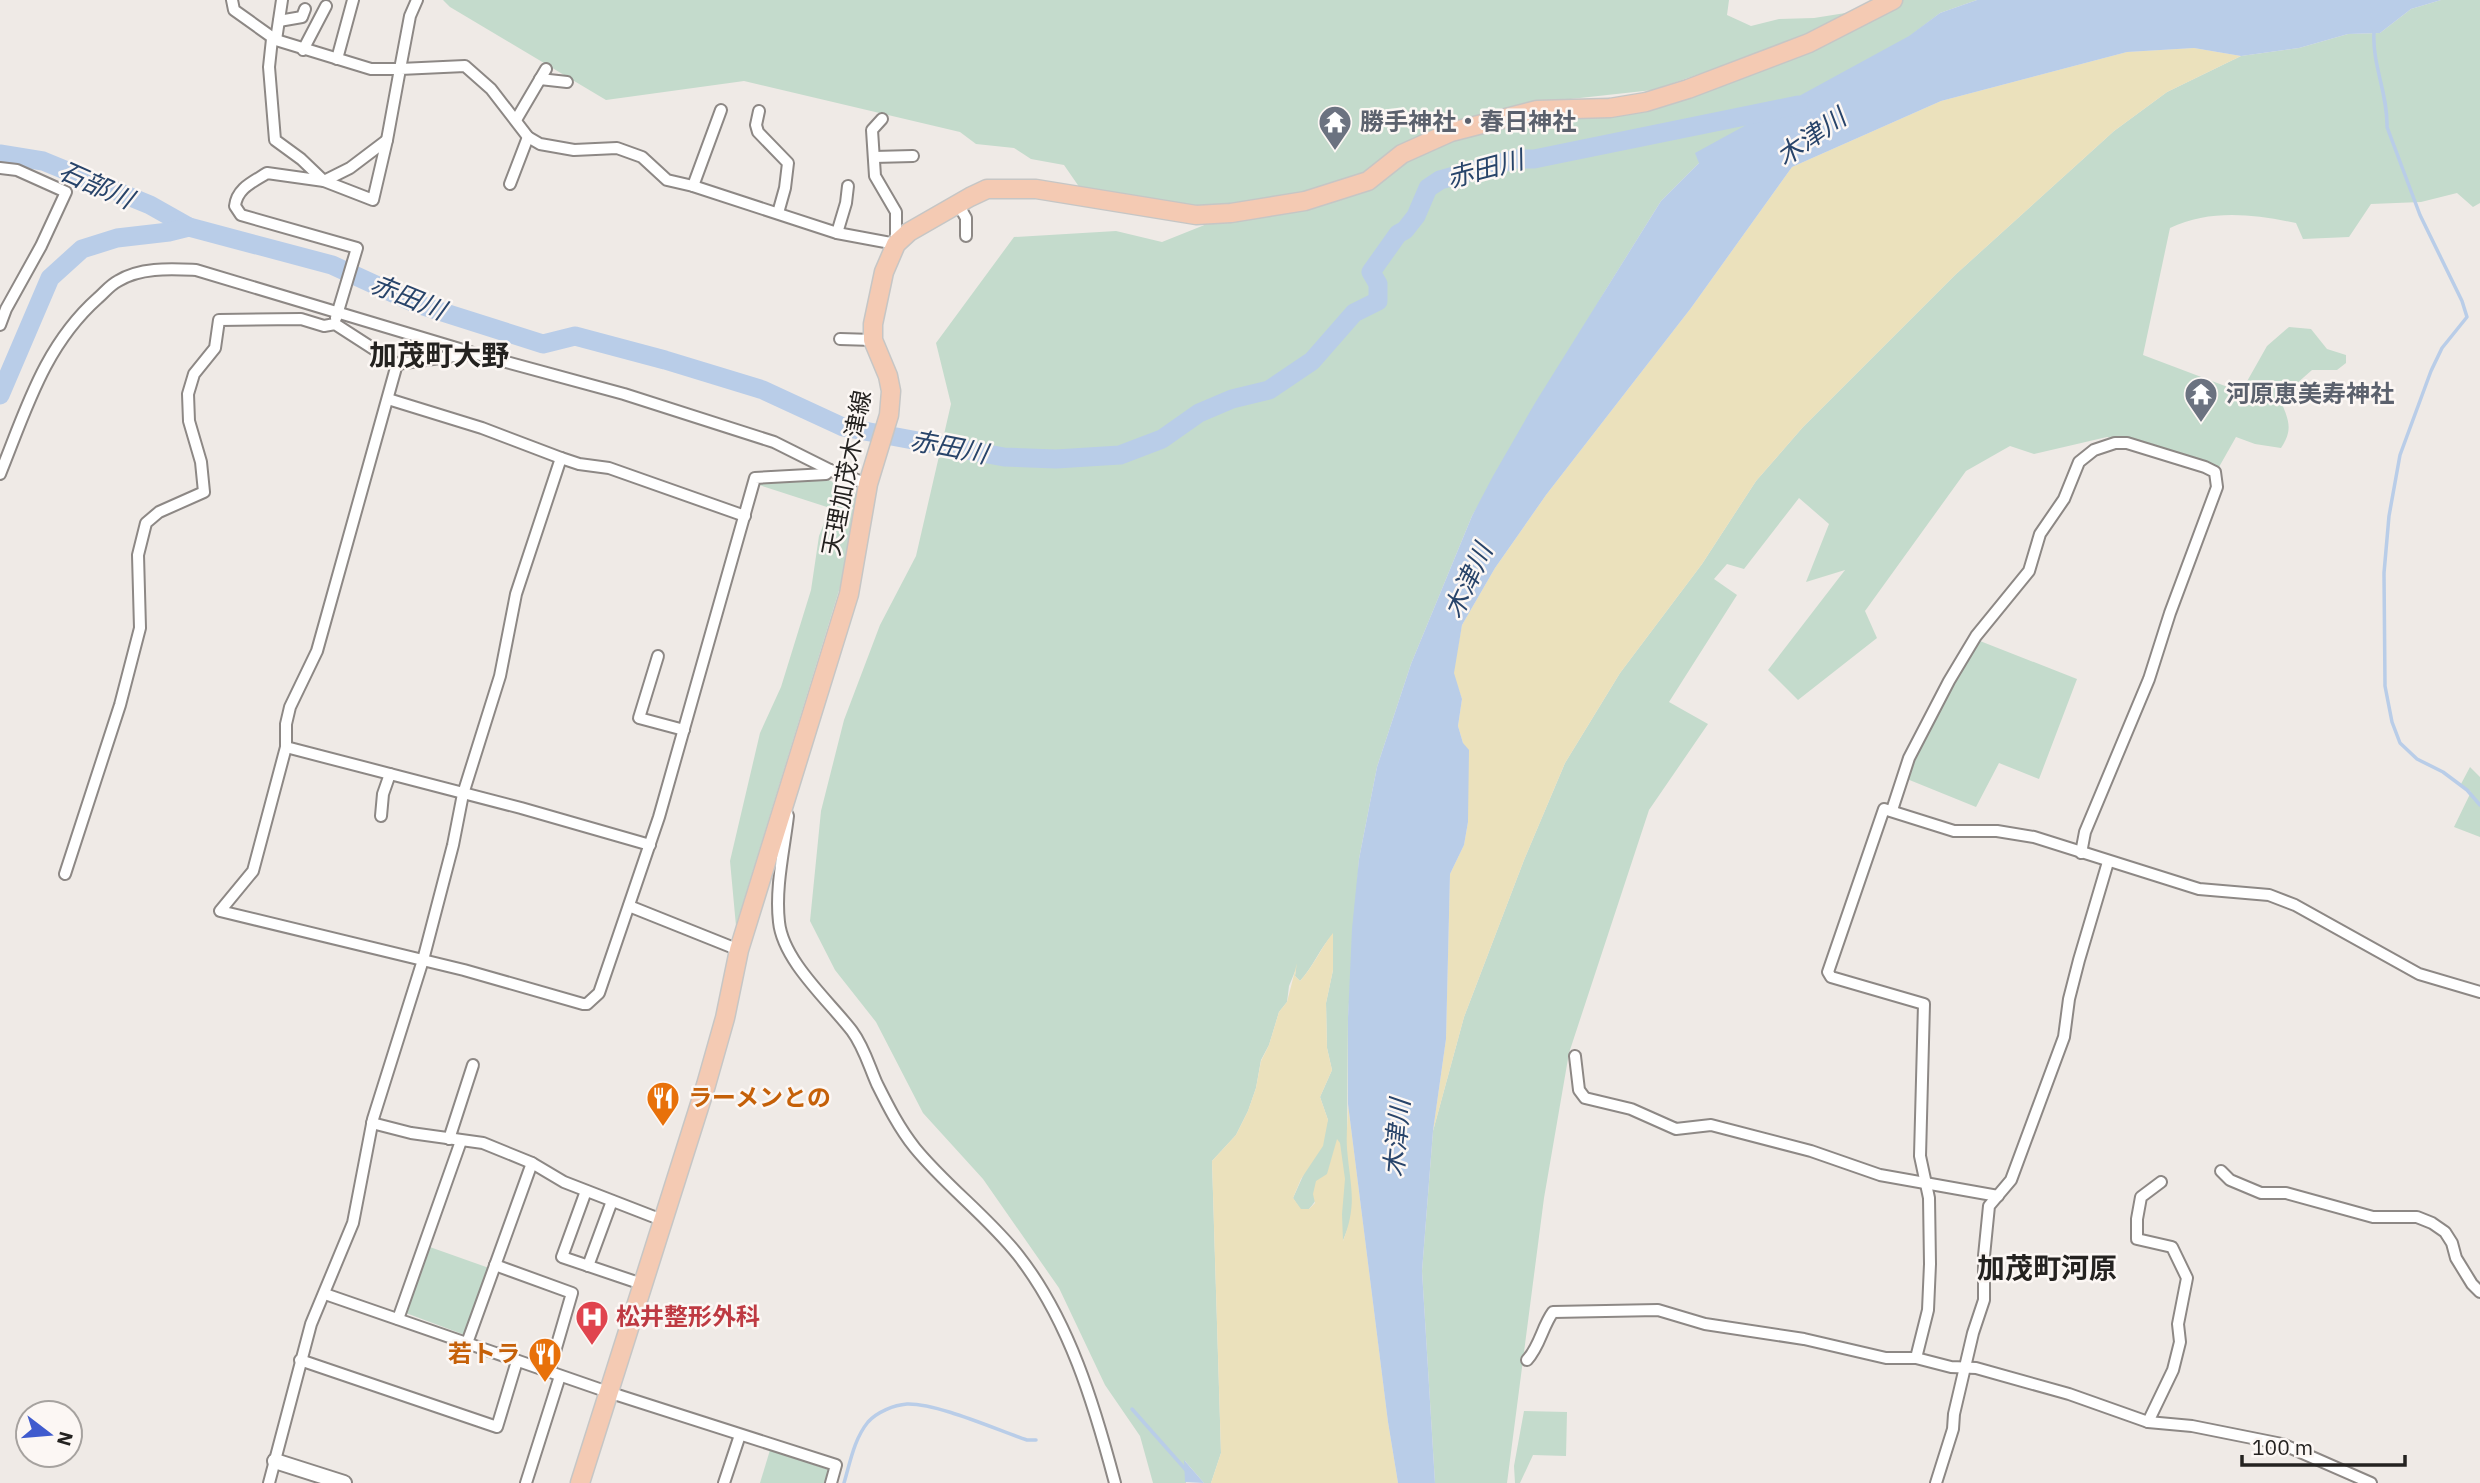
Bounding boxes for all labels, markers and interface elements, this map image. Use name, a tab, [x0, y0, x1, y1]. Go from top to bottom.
water label: 木津川	[1769, 98, 1855, 172]
temple icon: 勝手神社・春日神社	[1316, 103, 1354, 152]
place label: 勝手神社・春日神社	[1360, 105, 1576, 137]
water label: 赤田川	[1443, 141, 1530, 195]
water label: 石部川	[54, 153, 142, 217]
water label: 赤田川	[366, 266, 454, 328]
district label: 加茂町大野	[369, 336, 509, 373]
temple icon: 河原恵美寿神社	[2182, 375, 2220, 424]
place label: 河原恵美寿神社	[2226, 377, 2394, 409]
street label: 天理加茂木津線	[814, 387, 878, 558]
water label: 赤田川	[908, 422, 994, 471]
water label: 木津川	[1435, 535, 1500, 623]
restaurant icon: ラーメンとの	[644, 1079, 682, 1128]
place label: ラーメンとの	[688, 1081, 831, 1113]
water label: 木津川	[1376, 1095, 1417, 1178]
district label: 加茂町河原	[1977, 1249, 2117, 1286]
hospital icon: 松井整形外科	[573, 1298, 611, 1347]
place label: 松井整形外科	[616, 1300, 760, 1332]
restaurant icon: 若トラ	[526, 1335, 564, 1384]
place label: 若トラ	[448, 1337, 520, 1369]
north arrow	[14, 1399, 84, 1469]
scale bar	[2242, 1424, 2405, 1468]
text: N	[52, 1429, 79, 1449]
text: 100 m	[2252, 1433, 2313, 1461]

